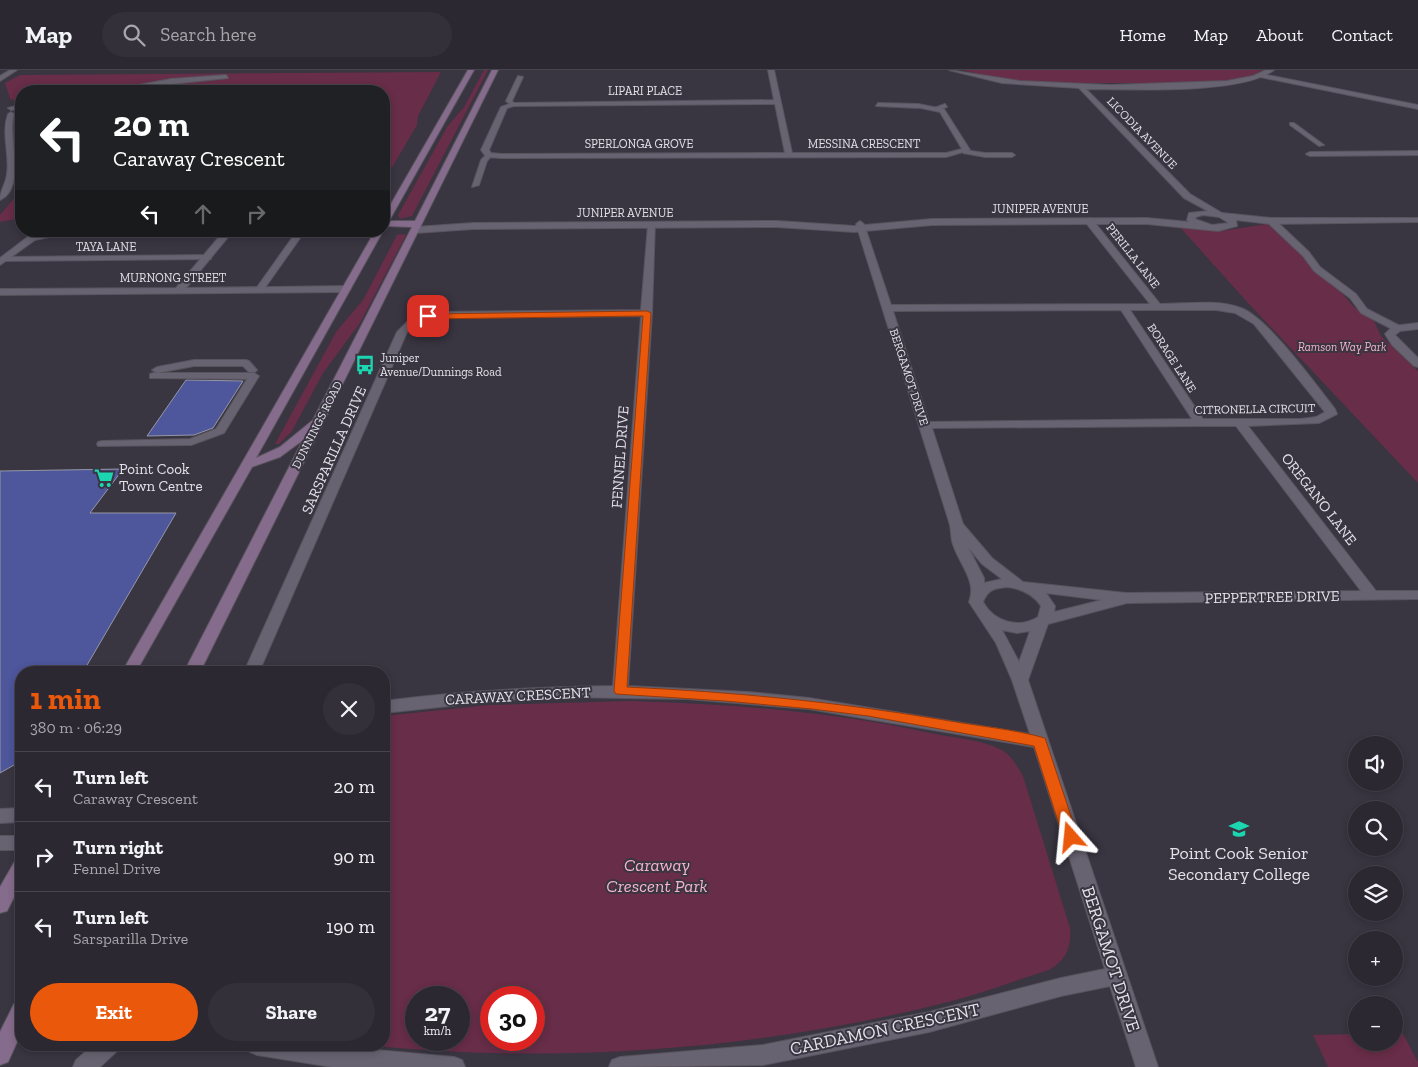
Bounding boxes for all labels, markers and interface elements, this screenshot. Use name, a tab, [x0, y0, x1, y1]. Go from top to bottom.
search box	[102, 12, 452, 57]
text: Map	[25, 20, 72, 49]
icon: search	[120, 21, 148, 49]
text: Search here	[160, 23, 257, 46]
text: Home	[1119, 24, 1166, 46]
text: Map	[1194, 24, 1228, 46]
text: About	[1256, 24, 1303, 46]
text: Contact	[1331, 24, 1393, 46]
street label: LIPARI PLACE	[608, 84, 682, 98]
street label: LICODIA AVENUE	[1104, 94, 1180, 172]
text: 20 m	[113, 103, 189, 145]
icon: left	[30, 105, 95, 170]
street label: SPERLONGA GROVE	[585, 137, 693, 151]
street label: MESSINA CRESCENT	[808, 137, 921, 151]
text: Caraway Crescent	[113, 145, 285, 172]
icon: left	[136, 200, 164, 228]
icon: ahead	[189, 200, 217, 228]
icon: right	[242, 200, 270, 228]
street label: JUNIPER AVENUE	[992, 202, 1088, 216]
street label: JUNIPER AVENUE	[577, 206, 673, 220]
street label: PERILLA LANE	[1103, 221, 1163, 291]
street label: TAYA LANE	[76, 240, 136, 254]
street label: MURNONG STREET	[120, 271, 227, 285]
pin	[407, 295, 449, 337]
icon: arrive	[414, 302, 442, 330]
street label: BORAGE LANE	[1145, 321, 1199, 395]
street label: BERGAMOT DRIVE	[887, 327, 931, 427]
park label: Ramson Way Park	[1298, 340, 1387, 354]
place label: Juniper Avenue/Dunnings Road	[380, 351, 502, 379]
bus stop icon: Juniper Avenue/Dunnings Road	[354, 354, 376, 376]
street label: DUNNINGS ROAD	[289, 379, 345, 471]
street label: SARSPARILLA DRIVE	[298, 383, 370, 517]
street label: CITRONELLA CIRCUIT	[1195, 401, 1316, 417]
street label: FENNEL DRIVE	[607, 405, 633, 509]
street label: OREGANO LANE	[1277, 449, 1361, 549]
place label: Point Cook Town Centre	[119, 460, 203, 495]
supermarket icon: Point Cook Town Centre	[93, 467, 115, 489]
street label: PEPPERTREE DRIVE	[1204, 587, 1340, 607]
text: 1 min	[30, 681, 101, 717]
button: close	[323, 683, 375, 735]
street label: CARAWAY CRESCENT	[445, 683, 591, 709]
text: 380 m · 06:29	[30, 718, 122, 737]
map controls	[1348, 736, 1403, 1051]
button: sound	[1348, 736, 1403, 791]
text: Turn left	[73, 766, 148, 789]
icon: left	[30, 773, 58, 801]
text: 20 m	[334, 775, 375, 798]
text: Caraway Crescent	[73, 789, 198, 808]
button: search	[1348, 801, 1403, 856]
position arrow	[1044, 810, 1096, 862]
school or university icon: Point Cook Senior Secondary College	[1228, 818, 1250, 840]
text: Turn right	[73, 836, 163, 859]
place label: Point Cook Senior Secondary College	[1168, 842, 1310, 885]
icon: right	[30, 843, 58, 871]
text: 90 m	[333, 845, 375, 868]
park label: Caraway Crescent Park	[606, 854, 708, 897]
text: Fennel Drive	[73, 859, 161, 878]
button: layers	[1348, 866, 1403, 921]
street label: BERGAMOT DRIVE	[1077, 883, 1145, 1035]
text: Turn left	[73, 906, 148, 929]
icon: left	[30, 913, 58, 941]
text: 190 m	[326, 915, 375, 938]
text: Sarsparilla Drive	[73, 929, 188, 948]
button: +	[1348, 931, 1403, 986]
button: Exit	[30, 983, 198, 1041]
button: Share	[208, 983, 375, 1041]
speed limit sign: 30	[480, 986, 545, 1051]
button: −	[1348, 996, 1403, 1051]
text: 27	[425, 997, 450, 1027]
street label: CARDAMON CRESCENT	[788, 998, 982, 1060]
text: km/h	[424, 1024, 451, 1038]

